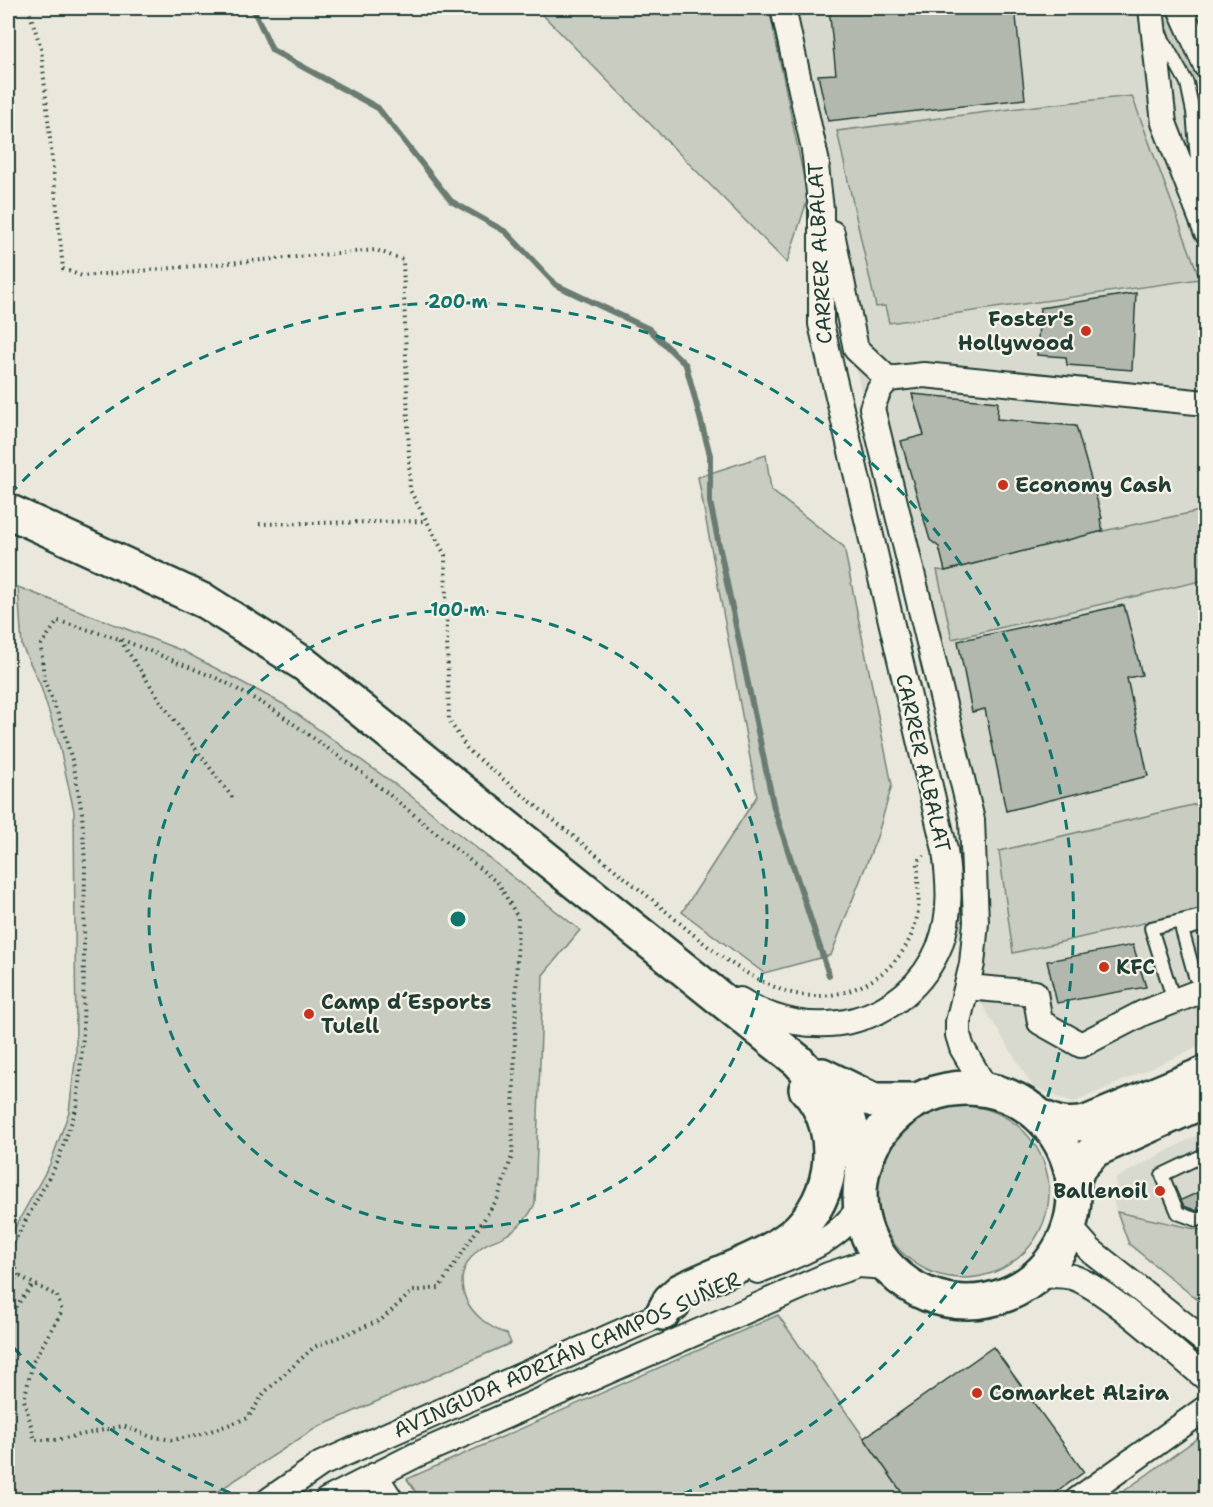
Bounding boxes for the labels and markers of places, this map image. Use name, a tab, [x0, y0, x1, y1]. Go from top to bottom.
place label: Foster's Hollywood	[958, 305, 1074, 357]
marker: Foster's Hollywood	[1079, 324, 1093, 338]
place label: Economy Cash	[1015, 471, 1172, 499]
marker: Economy Cash	[996, 478, 1010, 492]
centre of rings	[448, 909, 468, 929]
place label: KFC	[1116, 953, 1155, 981]
marker: KFC	[1097, 960, 1111, 974]
place label: Camp d´Esports Tulell	[321, 988, 491, 1040]
marker: Camp d´Esports Tulell	[302, 1007, 316, 1021]
place label: Ballenoil	[1053, 1177, 1148, 1205]
marker: Ballenoil	[1153, 1184, 1167, 1198]
place label: Comarket Alzira	[989, 1379, 1170, 1407]
marker: Comarket Alzira	[970, 1386, 984, 1400]

